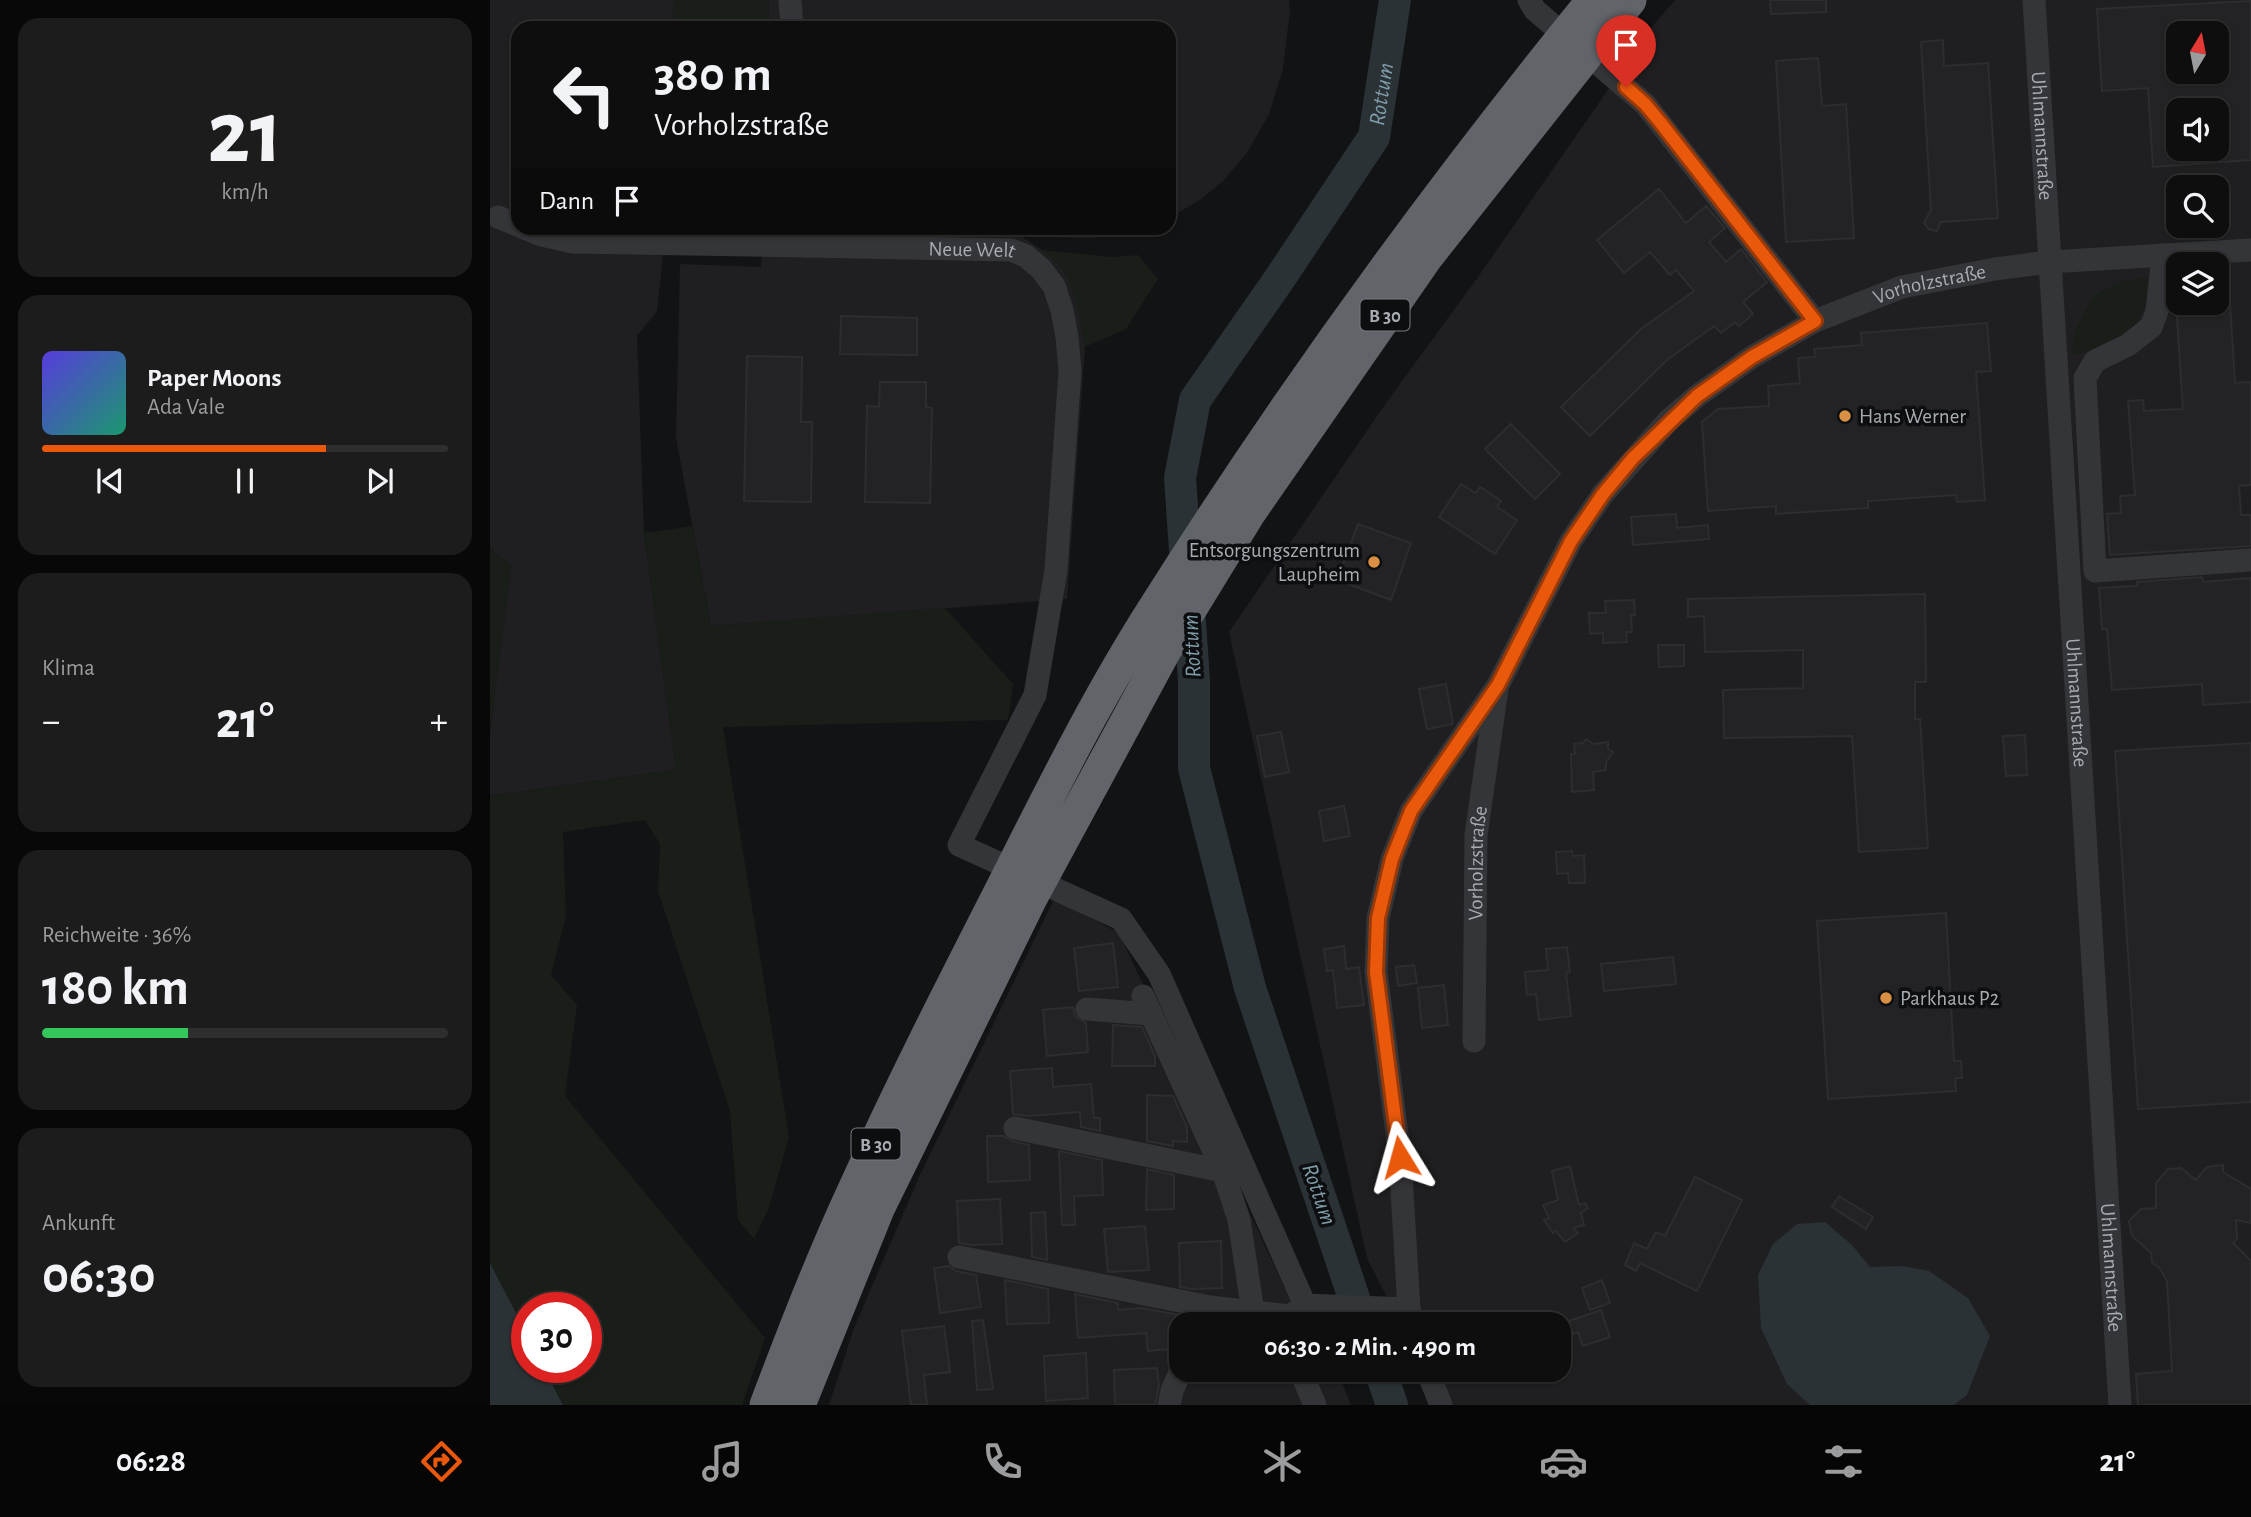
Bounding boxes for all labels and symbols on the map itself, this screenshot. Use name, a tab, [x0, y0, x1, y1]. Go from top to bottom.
pin	[1596, 15, 1656, 87]
north arrow	[2166, 21, 2230, 84]
water label: Rottum	[1366, 61, 1398, 127]
street label: Uhlmannstraße	[2027, 71, 2056, 201]
street label: Neue Welt	[928, 238, 1019, 262]
street label: Vorholzstraße	[1870, 261, 1988, 308]
road number: B 30	[1360, 300, 1410, 330]
place label: Hans Werner	[1859, 406, 1966, 427]
marker: Hans Werner	[1837, 408, 1853, 424]
place label: Entsorgungszentrum Laupheim	[1189, 540, 1360, 585]
marker: Entsorgungszentrum Laupheim	[1366, 554, 1382, 570]
water label: Rottum	[1179, 614, 1206, 678]
street label: Uhlmannstraße	[2062, 638, 2091, 768]
street label: Vorholzstraße	[1465, 804, 1491, 921]
place label: Parkhaus P2	[1900, 988, 1999, 1009]
marker: Parkhaus P2	[1878, 990, 1894, 1006]
position arrow	[1363, 1120, 1437, 1194]
road number: B 30	[852, 1128, 900, 1160]
water label: Rottum	[1297, 1161, 1340, 1228]
street label: Uhlmannstraße	[2097, 1203, 2126, 1333]
speed limit sign: 30	[511, 1292, 602, 1383]

